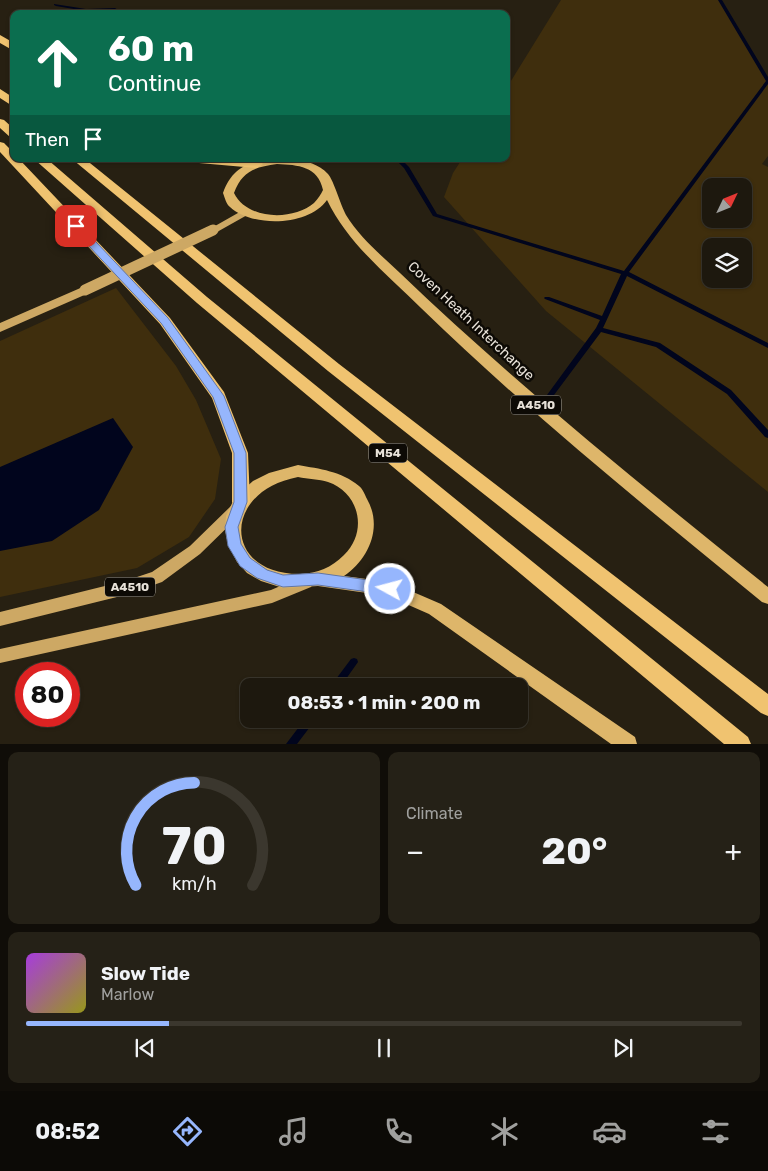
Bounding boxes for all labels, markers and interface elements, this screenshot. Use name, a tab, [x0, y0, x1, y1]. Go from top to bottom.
text: 60 m	[108, 28, 194, 70]
icon: ahead	[25, 30, 90, 95]
text: Continue	[108, 70, 201, 97]
icon: arrive	[79, 125, 107, 153]
text: Then	[25, 128, 69, 151]
north arrow	[702, 178, 752, 228]
map controls	[702, 178, 752, 288]
pin	[55, 205, 97, 247]
icon: arrive	[62, 212, 90, 240]
button: layers	[702, 238, 752, 288]
street label: Coven Heath Interchange	[404, 258, 538, 384]
road number: A4510	[511, 396, 561, 414]
road number: M54	[369, 443, 407, 462]
position arrow	[363, 562, 415, 614]
road number: A4510	[105, 578, 155, 596]
speed limit sign: 80	[15, 662, 80, 727]
text: 08:53 · 1 min · 200 m	[287, 691, 481, 714]
text: Climate	[406, 804, 463, 823]
text: 70	[161, 815, 227, 877]
text: 20°	[541, 828, 607, 874]
text: −	[406, 835, 424, 868]
text: +	[725, 835, 742, 868]
text: km/h	[172, 873, 216, 894]
text: Slow Tide	[101, 962, 190, 985]
text: Marlow	[101, 985, 154, 1004]
icon: previous	[131, 1034, 159, 1062]
icon: pause	[370, 1034, 398, 1062]
icon: next	[609, 1034, 637, 1062]
icon: directions	[170, 1114, 205, 1149]
icon: music	[276, 1114, 311, 1149]
icon: phone	[381, 1114, 416, 1149]
icon: climate	[487, 1114, 522, 1149]
icon: car	[592, 1114, 627, 1149]
icon: filters	[698, 1114, 733, 1149]
text: 08:52	[35, 1118, 100, 1145]

